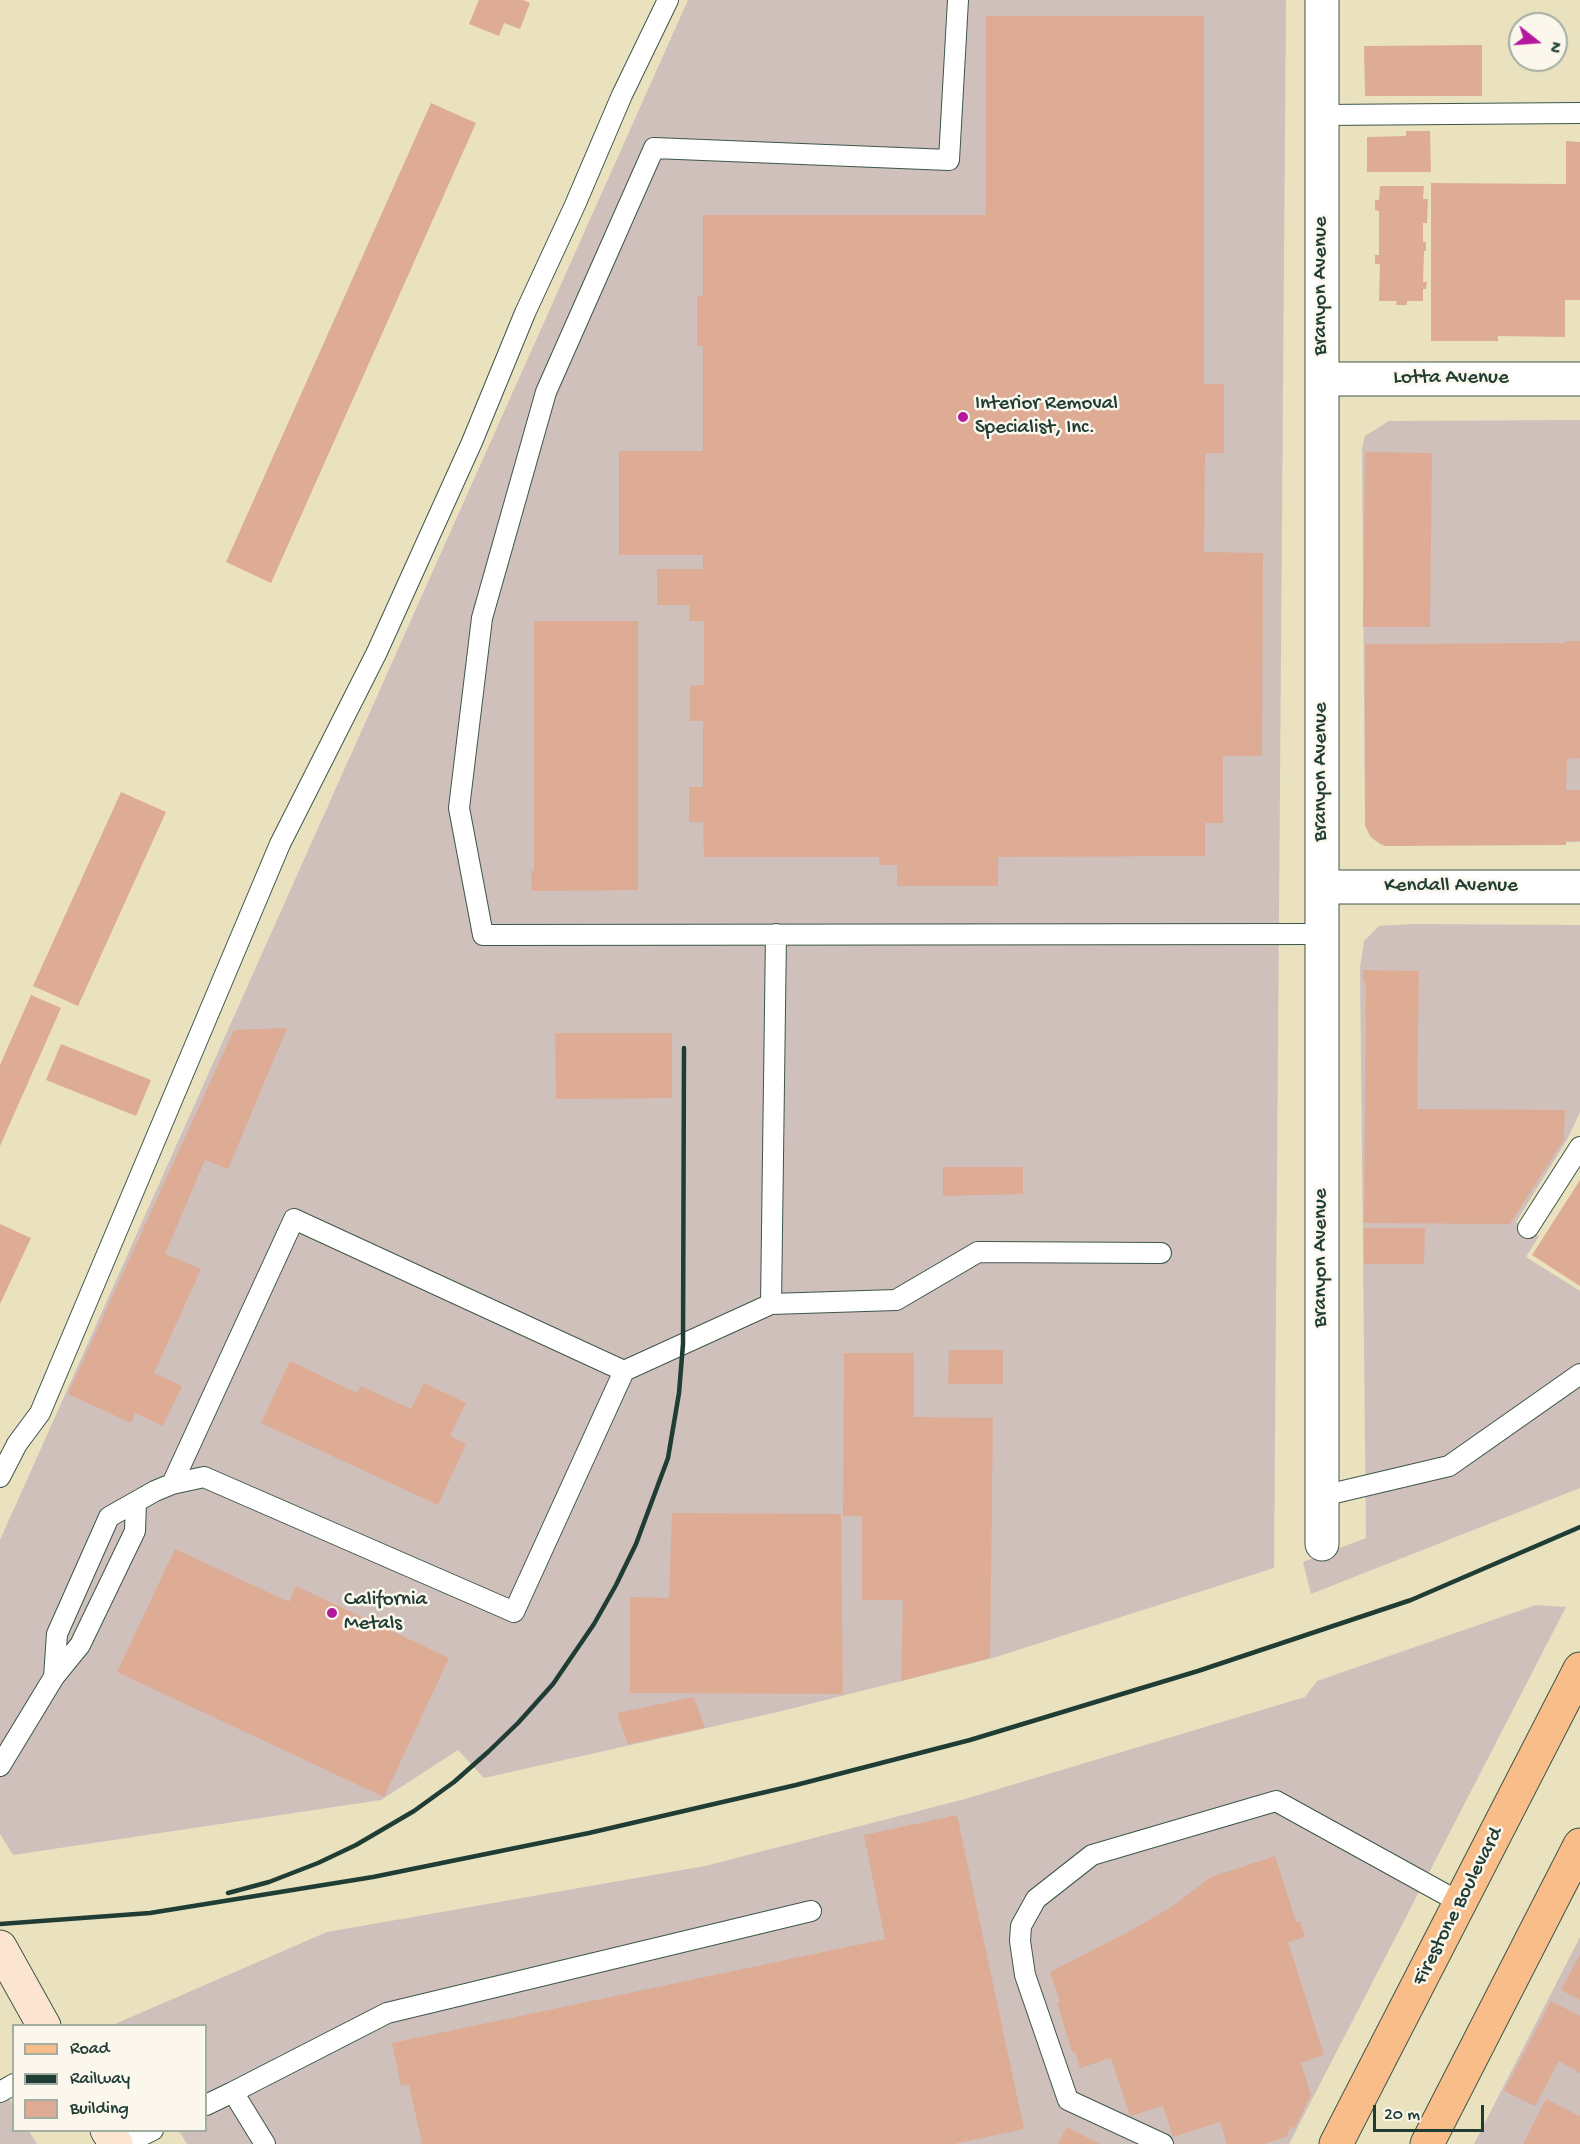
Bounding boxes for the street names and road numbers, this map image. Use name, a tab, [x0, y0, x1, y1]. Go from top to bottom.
street label: Branyon Avenue	[1309, 216, 1335, 356]
street label: Lotta Avenue	[1393, 366, 1509, 392]
street label: Branyon Avenue	[1309, 702, 1335, 842]
street label: Kendall Avenue	[1384, 874, 1518, 900]
street label: Branyon Avenue	[1309, 1188, 1335, 1328]
street label: Firestone Boulevard	[1408, 1824, 1510, 1990]

